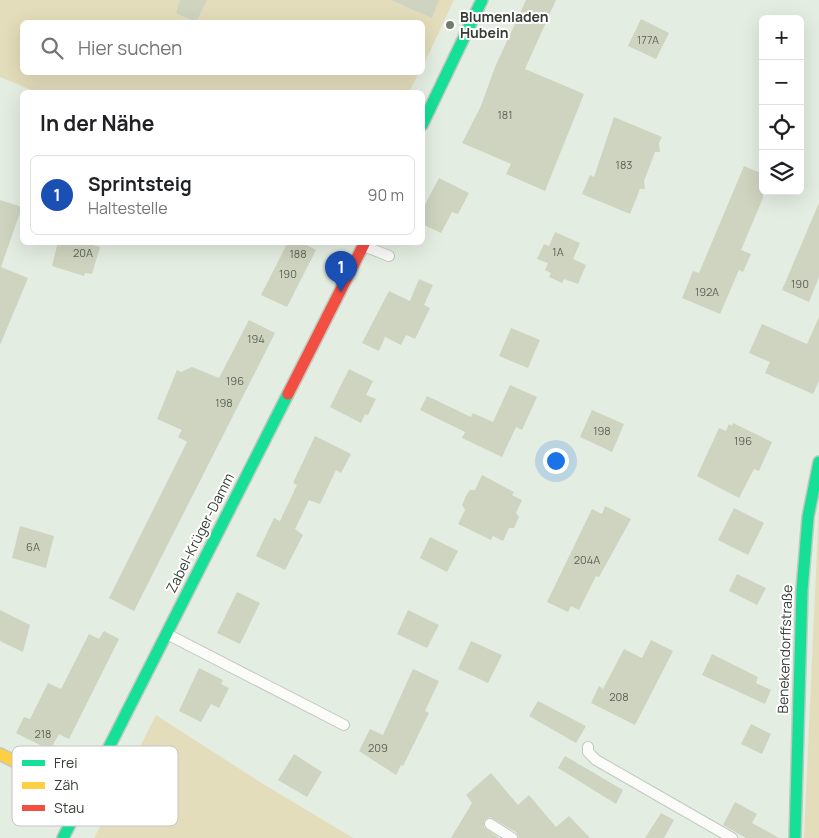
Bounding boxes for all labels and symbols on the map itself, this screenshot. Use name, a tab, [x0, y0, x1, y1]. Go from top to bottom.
place label: Blumenladen Hubein	[460, 7, 549, 42]
marker: Blumenladen Hubein	[444, 19, 456, 31]
house number: 177A	[637, 32, 659, 47]
house number: 181	[498, 107, 512, 122]
house number: 183	[616, 157, 632, 172]
house number: 1A	[552, 244, 564, 259]
house number: 20A	[73, 245, 93, 260]
house number: 188	[289, 246, 307, 261]
pin: 1	[325, 251, 357, 292]
house number: 190	[279, 266, 297, 281]
house number: 190	[791, 276, 809, 291]
house number: 192A	[695, 284, 719, 299]
house number: 194	[247, 331, 265, 346]
house number: 196	[226, 373, 244, 388]
house number: 198	[215, 395, 233, 410]
house number: 198	[593, 423, 611, 438]
house number: 196	[734, 433, 752, 448]
your location	[543, 448, 569, 474]
street label: Zabel-Krüger-Damm	[161, 470, 238, 596]
house number: 6A	[26, 539, 40, 554]
house number: 204A	[574, 552, 600, 567]
street label: Benekendorffstraße	[773, 584, 796, 714]
house number: 208	[609, 689, 629, 704]
house number: 218	[35, 726, 51, 741]
house number: 209	[368, 740, 388, 755]
legend	[12, 746, 178, 826]
text: Frei	[54, 753, 77, 772]
text: Zäh	[54, 775, 79, 794]
text: Stau	[54, 798, 84, 817]

